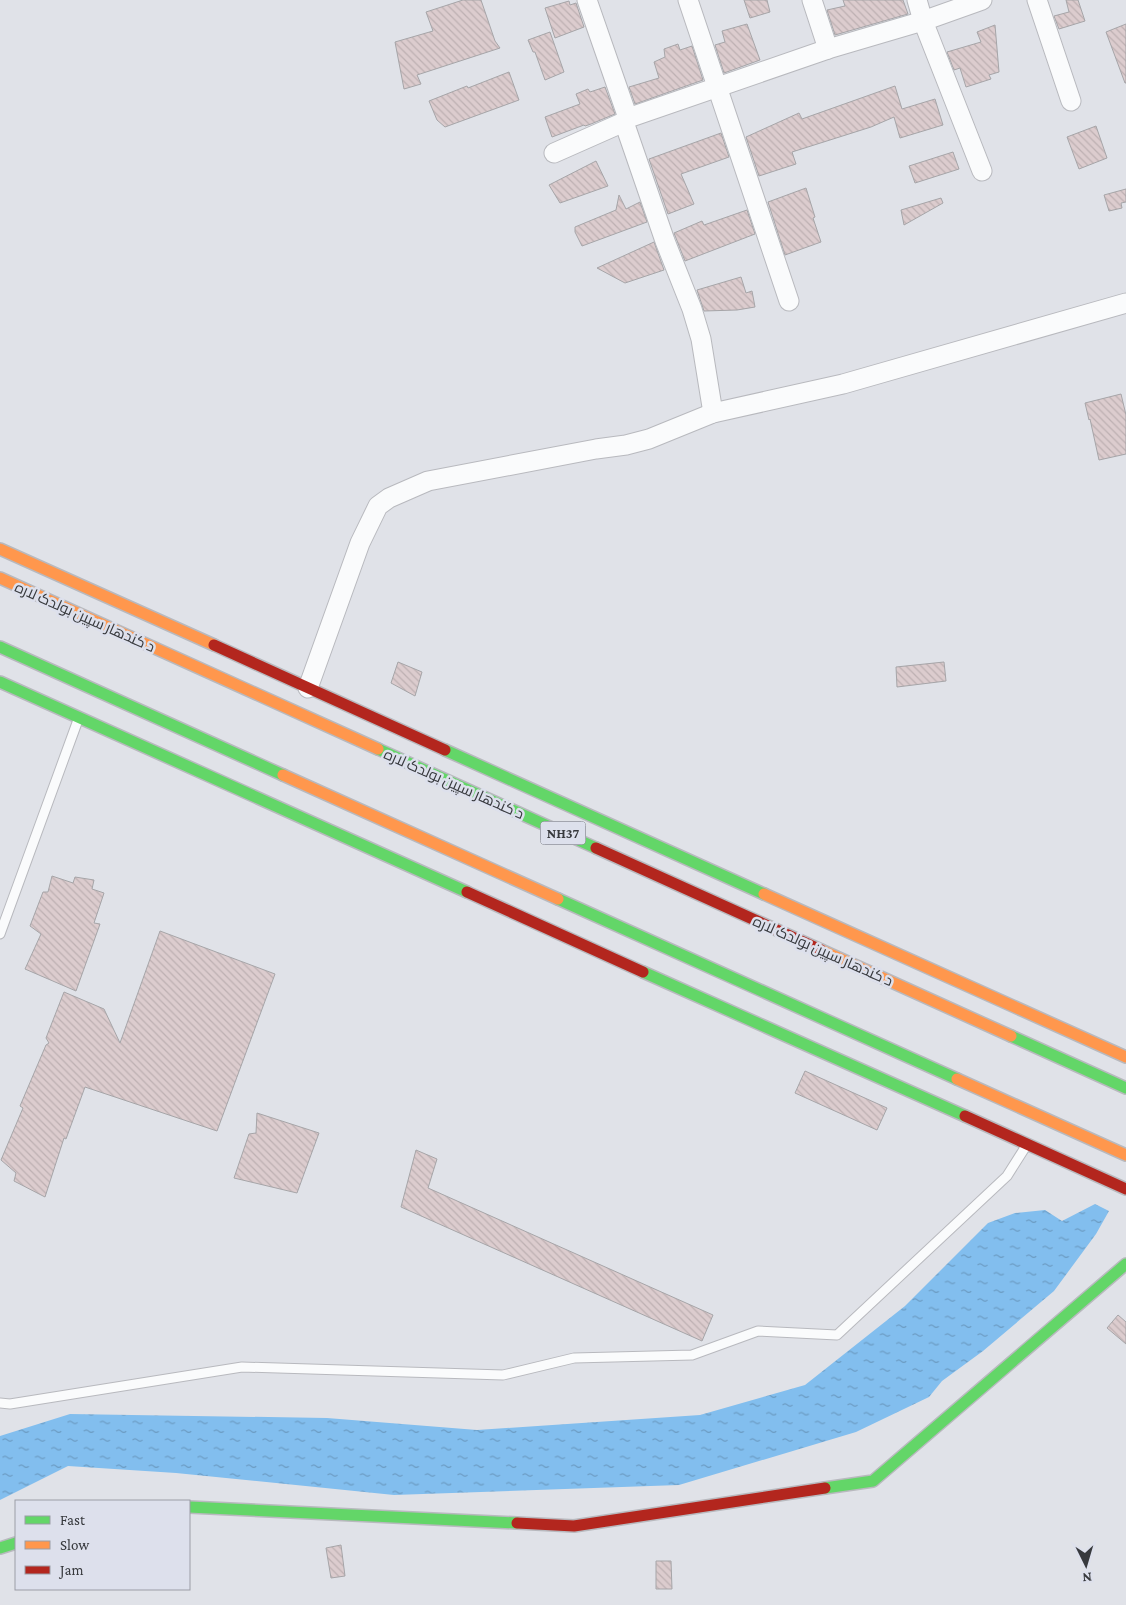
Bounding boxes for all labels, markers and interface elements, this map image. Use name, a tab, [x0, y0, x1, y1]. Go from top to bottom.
street label: د کندهار سپین بولدک لاره	[12, 579, 157, 657]
street label: د کندهار سپین بولدک لاره	[381, 746, 526, 824]
road number: NH37	[540, 821, 586, 844]
street label: د کندهار سپین بولدک لاره	[750, 913, 895, 991]
legend	[15, 1500, 190, 1590]
text: Fast	[60, 1512, 86, 1528]
text: Slow	[60, 1537, 90, 1553]
north arrow	[1061, 1540, 1111, 1590]
text: Jam	[58, 1562, 83, 1579]
text: N	[1081, 1570, 1093, 1586]

